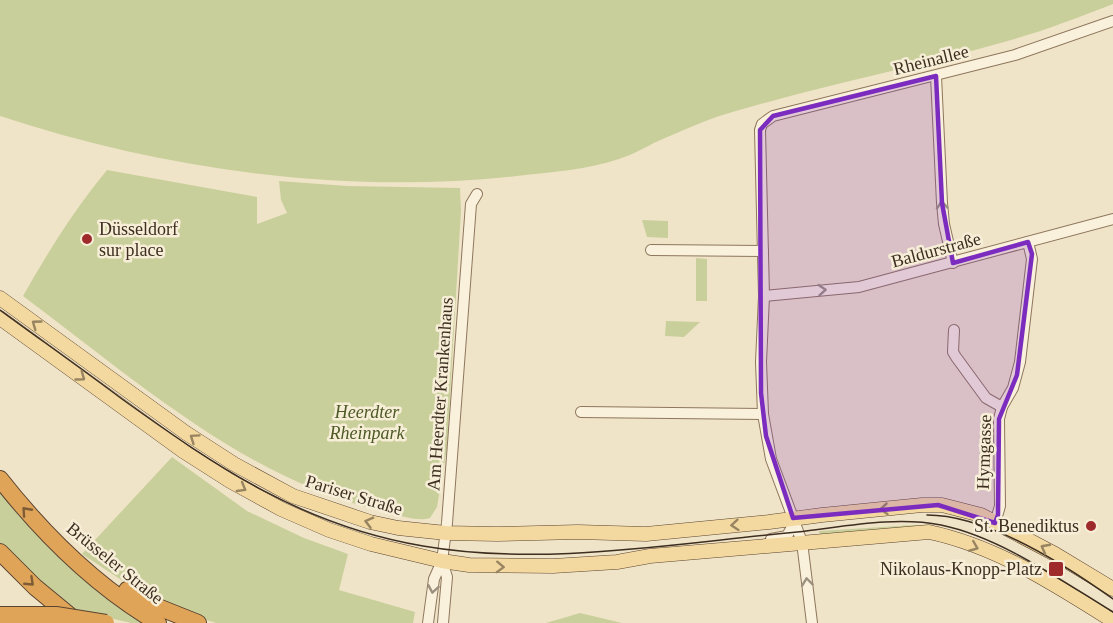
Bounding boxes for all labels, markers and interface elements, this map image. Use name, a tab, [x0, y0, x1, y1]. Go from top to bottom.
street label: Rheinallee	[891, 41, 971, 79]
one-way arrow	[936, 201, 949, 210]
place label: Düsseldorf sur place	[99, 219, 178, 260]
street label: Baldurstraße	[889, 228, 983, 272]
marker: Düsseldorf sur place	[80, 232, 94, 246]
one-way arrow	[818, 284, 827, 297]
street label: Am Heerdter Krankenhaus	[423, 297, 457, 491]
one-way arrow	[32, 320, 43, 331]
one-way arrow	[75, 370, 86, 381]
park label: Heerdter Rheinpark	[329, 402, 405, 443]
street label: Hymgasse	[973, 414, 995, 490]
one-way arrow	[190, 434, 201, 445]
street label: Pariser Straße	[303, 471, 405, 519]
one-way arrow	[236, 481, 246, 492]
one-way arrow	[879, 502, 888, 515]
one-way arrow	[22, 507, 33, 518]
one-way arrow	[364, 516, 374, 529]
place label: St. Benediktus	[974, 516, 1079, 536]
street label: Brüsseler Straße	[63, 518, 167, 608]
one-way arrow	[730, 518, 739, 531]
marker: St. Benediktus	[1084, 519, 1098, 533]
one-way arrow	[968, 540, 979, 552]
one-way arrow	[1041, 544, 1051, 555]
place label: Nikolaus-Knopp-Platz	[880, 559, 1042, 579]
one-way arrow	[496, 560, 505, 573]
marker: Nikolaus-Knopp-Platz	[1047, 560, 1065, 578]
one-way arrow	[23, 575, 33, 586]
one-way arrow	[801, 578, 814, 587]
one-way arrow	[427, 583, 440, 593]

